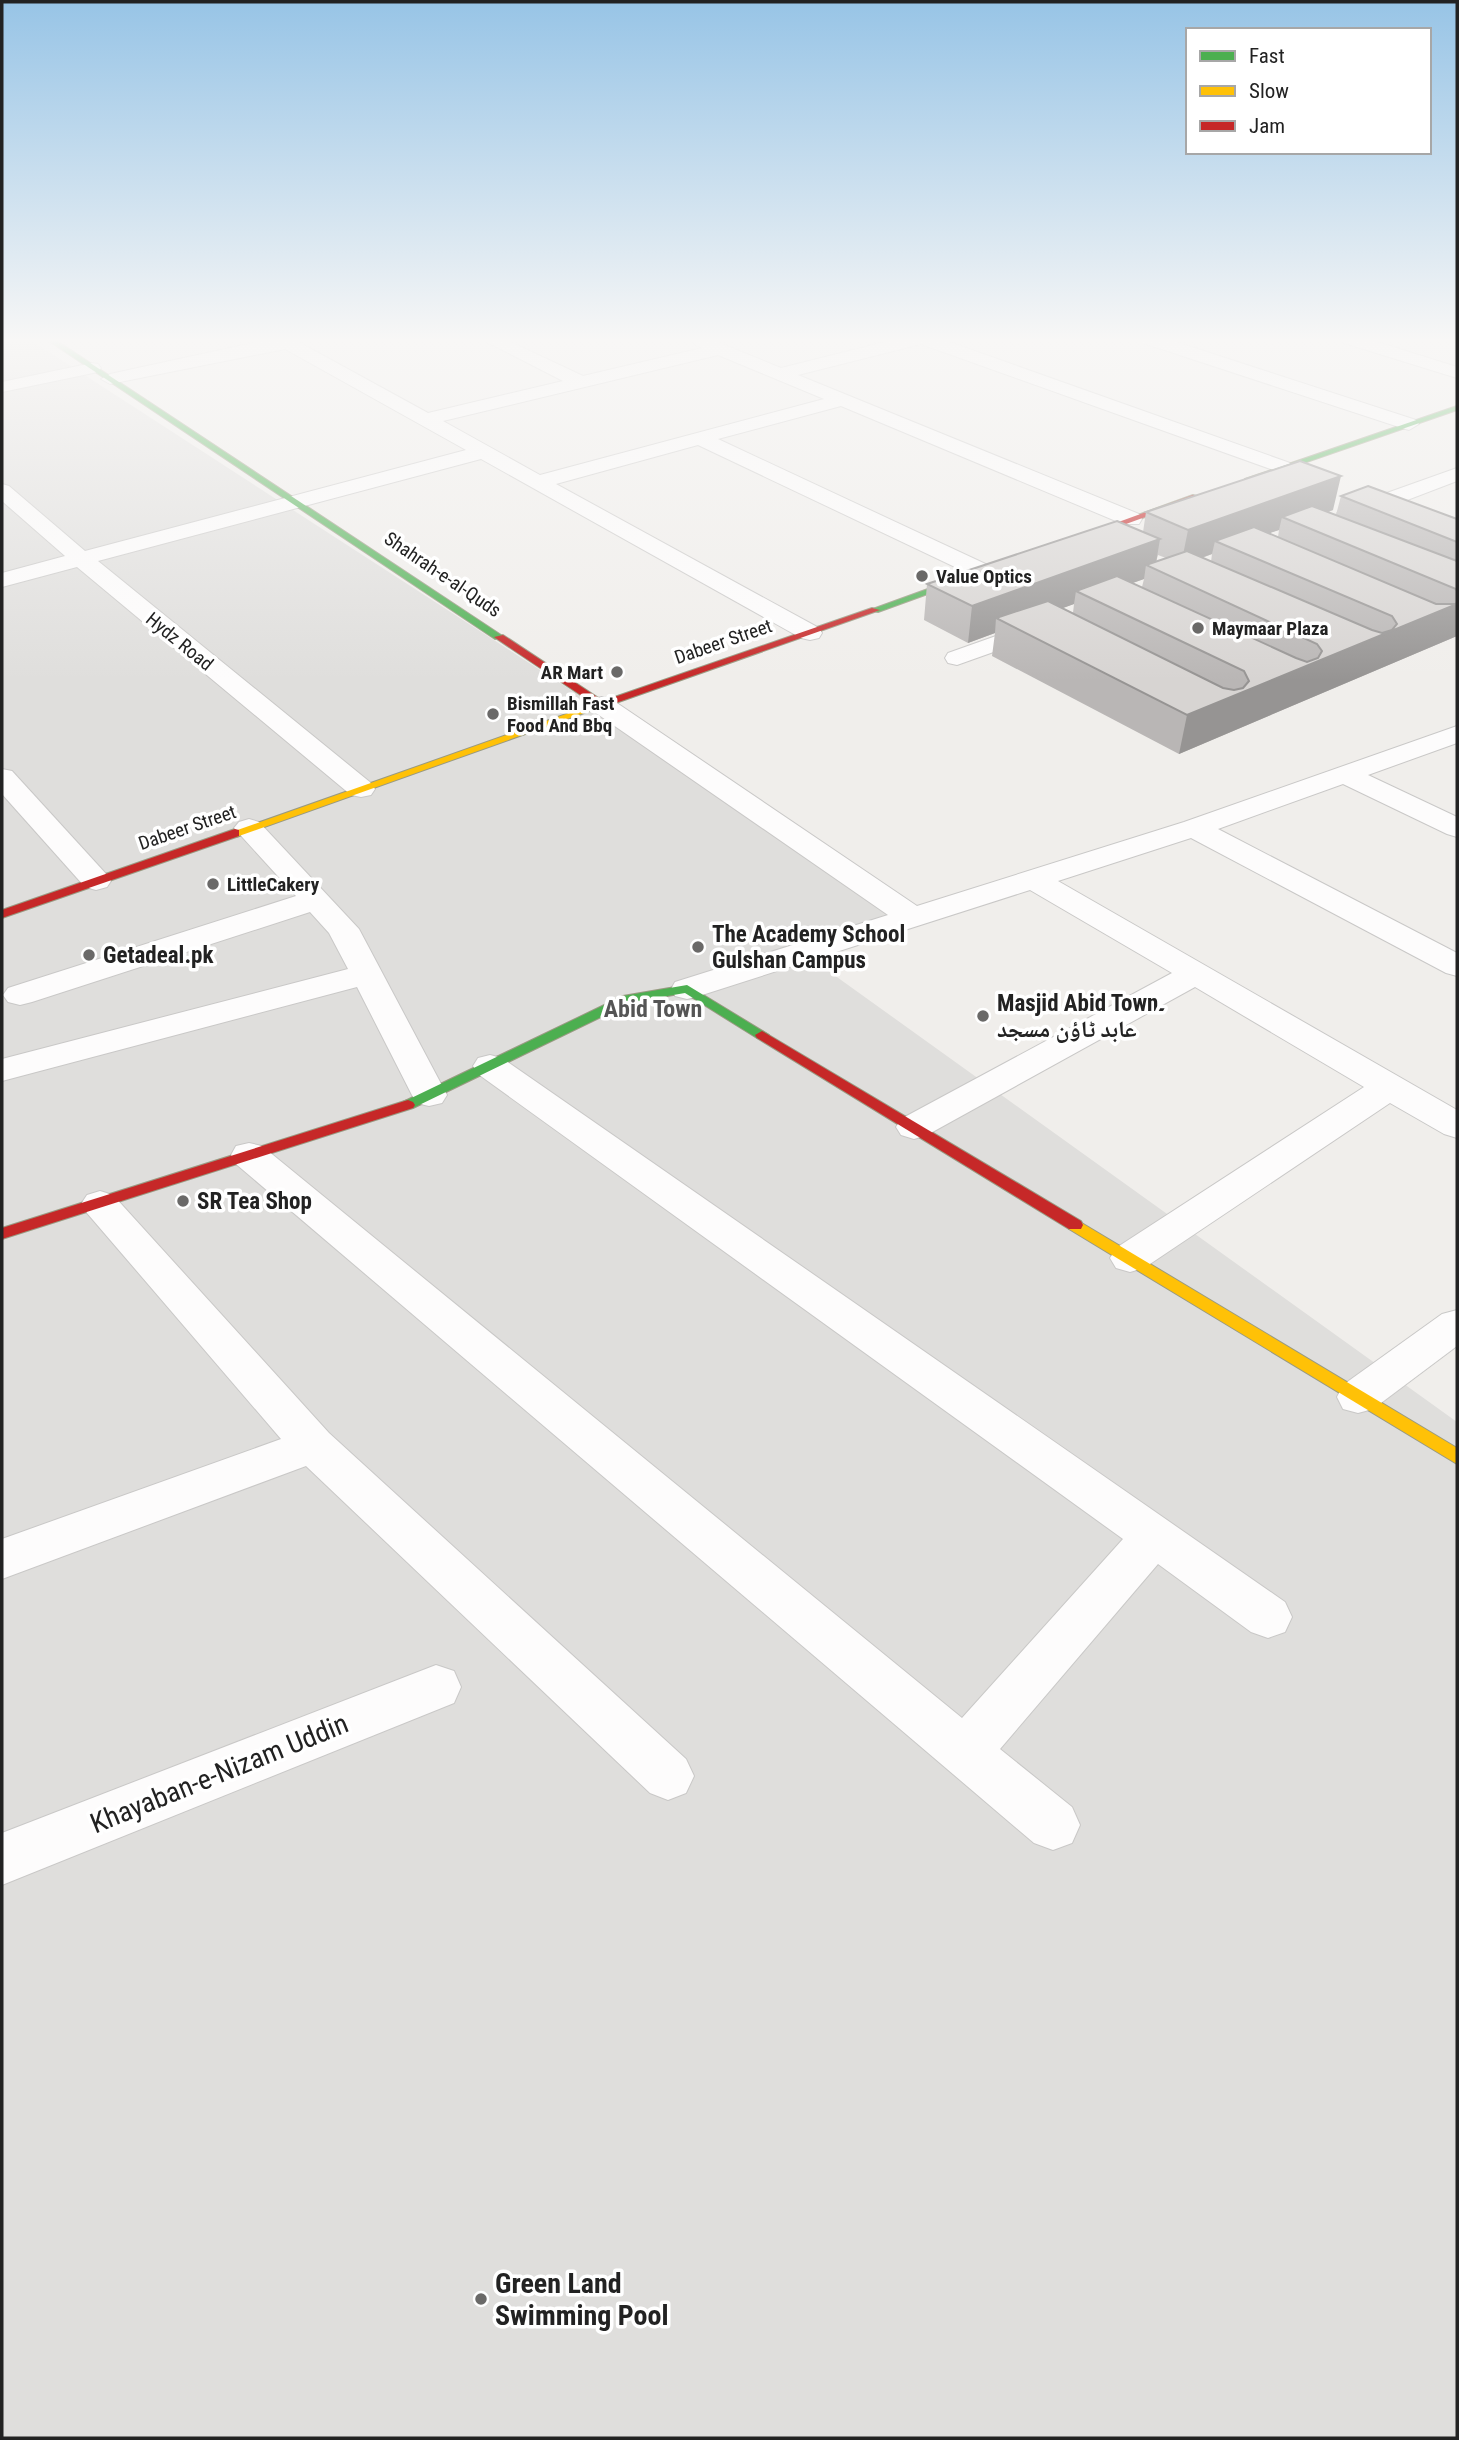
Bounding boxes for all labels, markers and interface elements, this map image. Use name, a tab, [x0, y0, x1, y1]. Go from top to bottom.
legend	[1186, 28, 1431, 154]
text: Fast	[1249, 44, 1285, 68]
text: Slow	[1249, 79, 1289, 103]
text: Jam	[1249, 114, 1285, 138]
street label: Shahrah-e-al-Quds	[380, 527, 506, 622]
place label: Value Optics	[936, 565, 1032, 588]
marker: Value Optics	[914, 568, 930, 584]
street label: Hydz Road	[141, 607, 218, 675]
street label: Dabeer Street	[671, 614, 775, 669]
place label: Maymaar Plaza	[1212, 617, 1328, 640]
marker: Maymaar Plaza	[1190, 620, 1206, 636]
place label: AR Mart	[541, 661, 603, 684]
marker: AR Mart	[609, 664, 625, 680]
place label: Bismillah Fast Food And Bbq	[507, 692, 615, 737]
marker: Bismillah Fast Food And Bbq	[485, 706, 501, 722]
street label: Dabeer Street	[135, 800, 239, 855]
place label: LittleCakery	[227, 873, 320, 896]
marker: LittleCakery	[205, 876, 221, 892]
place label: The Academy School Gulshan Campus	[712, 921, 905, 974]
marker: The Academy School Gulshan Campus	[690, 939, 706, 955]
place label: Getadeal.pk	[103, 942, 214, 969]
marker: Getadeal.pk	[81, 947, 97, 963]
place label: Masjid Abid Town۔ عابد ٹاؤن مسجد	[997, 990, 1165, 1043]
district label: Abid Town	[604, 995, 702, 1023]
marker: Masjid Abid Town۔ عابد ٹاؤن مسجد	[975, 1008, 991, 1024]
place label: SR Tea Shop	[197, 1188, 312, 1215]
marker: SR Tea Shop	[175, 1193, 191, 1209]
street label: Khayaban-e-Nizam Uddin	[85, 1707, 353, 1840]
place label: Green Land Swimming Pool	[495, 2267, 668, 2332]
marker: Green Land Swimming Pool	[473, 2291, 489, 2307]

